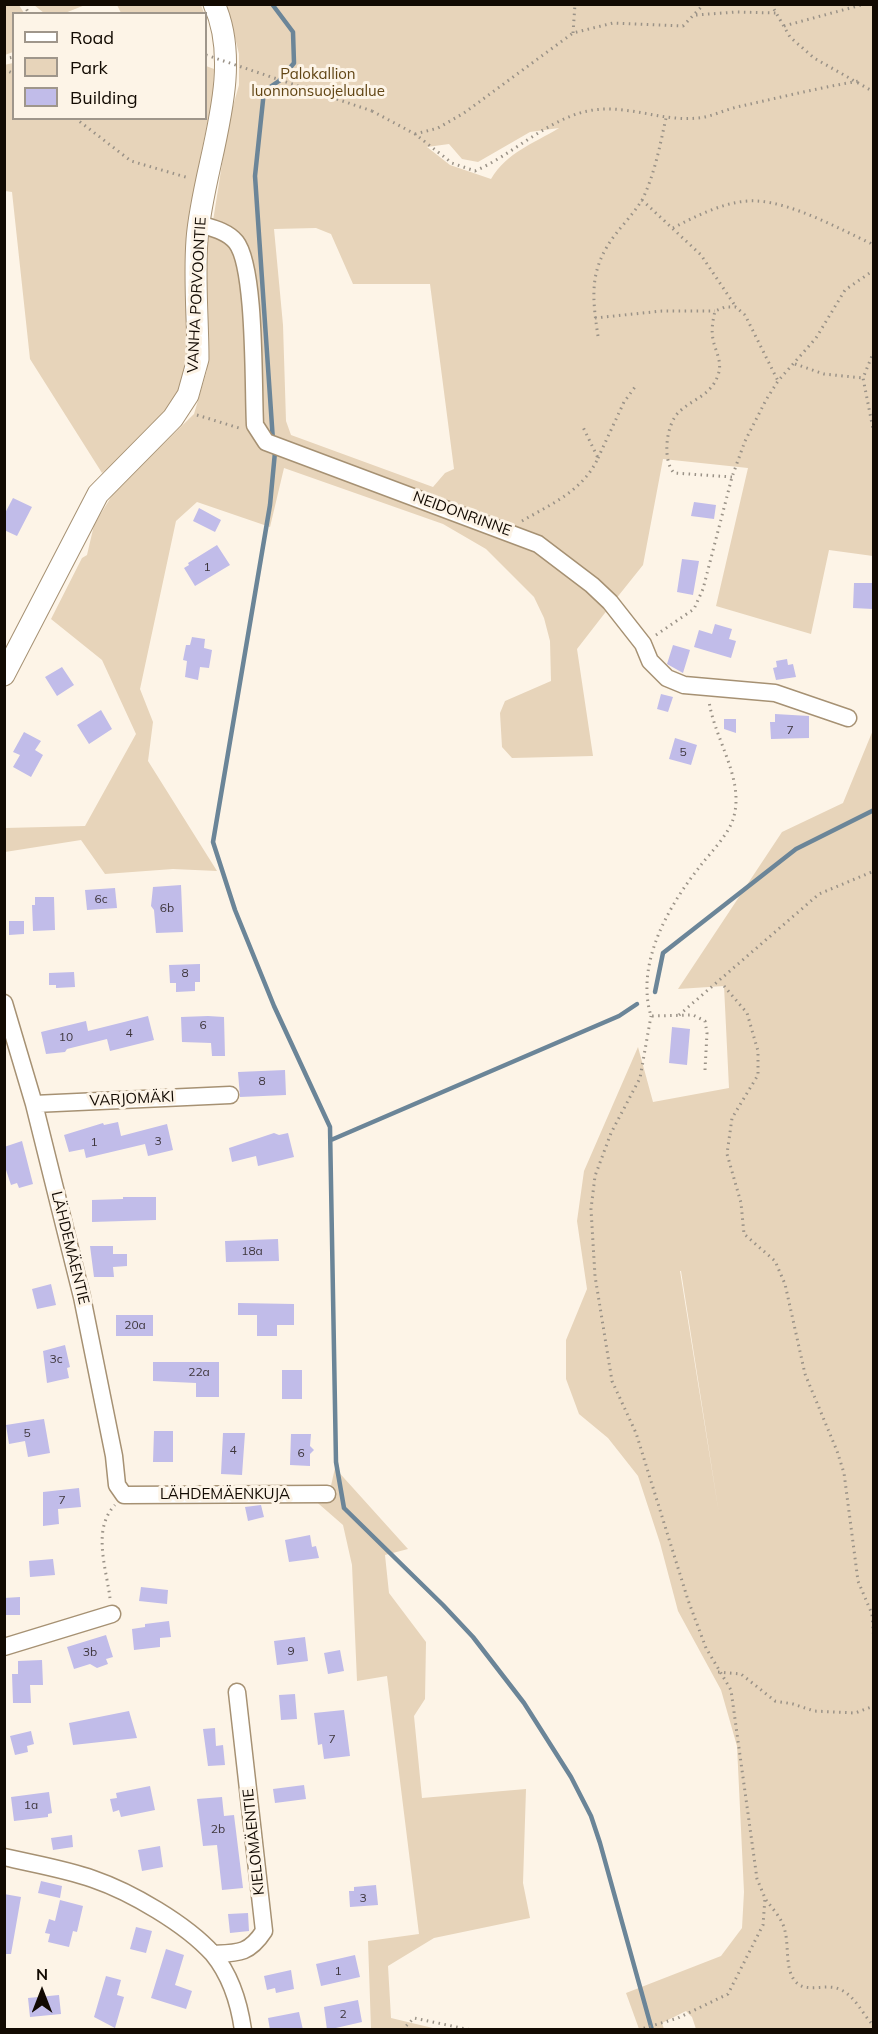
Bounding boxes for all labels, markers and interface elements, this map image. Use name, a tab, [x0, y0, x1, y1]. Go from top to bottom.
legend	[12, 12, 207, 120]
text: Road	[70, 26, 114, 49]
text: Park	[70, 56, 108, 79]
park label: Palokallion luonnonsuojelualue	[251, 65, 385, 100]
text: Building	[70, 86, 138, 109]
street label: VANHA PORVOONTIE	[184, 217, 210, 373]
street label: NEIDONRINNE	[410, 488, 514, 540]
house number: 1	[203, 560, 211, 574]
house number: 7	[786, 723, 794, 737]
house number: 5	[679, 745, 687, 759]
house number: 6c	[94, 892, 108, 906]
house number: 6b	[160, 901, 174, 915]
house number: 8	[181, 966, 189, 980]
house number: 6	[199, 1018, 207, 1032]
house number: 4	[125, 1026, 133, 1040]
house number: 10	[59, 1030, 73, 1044]
house number: 8	[258, 1074, 266, 1088]
street label: VARJOMÄKI	[89, 1088, 175, 1110]
house number: 3	[154, 1134, 162, 1148]
house number: 1	[90, 1135, 98, 1149]
street label: LÄHDEMÄENTIE	[47, 1189, 93, 1307]
house number: 18a	[241, 1244, 263, 1258]
house number: 20a	[124, 1318, 146, 1332]
house number: 3c	[49, 1352, 63, 1366]
house number: 22a	[188, 1365, 210, 1379]
house number: 5	[23, 1426, 31, 1440]
house number: 4	[229, 1443, 237, 1457]
house number: 6	[297, 1446, 305, 1460]
street label: LÄHDEMÄENKUJA	[160, 1485, 290, 1503]
house number: 7	[58, 1493, 66, 1507]
house number: 9	[287, 1644, 295, 1658]
house number: 3b	[83, 1645, 97, 1659]
house number: 7	[328, 1732, 336, 1746]
street label: KIELOMÄENTIE	[239, 1788, 269, 1896]
house number: 1a	[24, 1798, 38, 1812]
house number: 2b	[211, 1822, 225, 1836]
house number: 3	[359, 1891, 367, 1905]
north arrow	[12, 1962, 72, 2022]
text: N	[36, 1964, 48, 1984]
house number: 1	[334, 1964, 342, 1978]
house number: 2	[339, 2007, 347, 2021]

